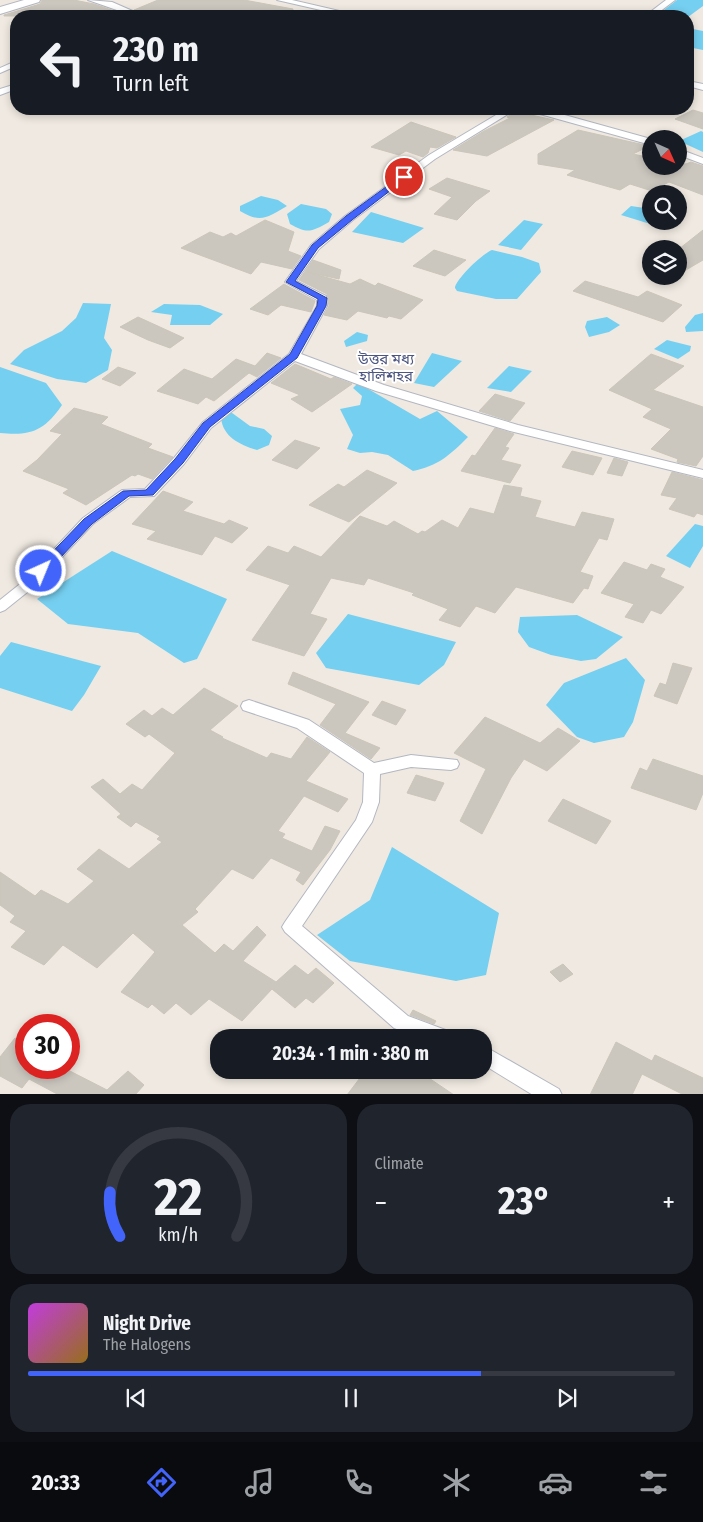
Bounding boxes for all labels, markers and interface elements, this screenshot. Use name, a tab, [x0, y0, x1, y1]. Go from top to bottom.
text: 230 m	[113, 28, 199, 70]
icon: left	[30, 30, 95, 95]
text: Turn left	[113, 70, 189, 97]
north arrow	[642, 130, 688, 175]
map controls	[642, 130, 687, 285]
pin	[383, 156, 425, 198]
icon: arrive	[390, 163, 418, 191]
button: search	[642, 185, 687, 230]
button: layers	[642, 240, 687, 285]
district label: উত্তর মধ্য হালিশহর	[357, 350, 415, 385]
position arrow	[14, 544, 66, 596]
speed limit sign: 30	[15, 1014, 80, 1079]
text: 20:34 · 1 min · 380 m	[273, 1042, 429, 1065]
text: Climate	[375, 1154, 424, 1173]
text: 22	[153, 1166, 202, 1229]
text: 23°	[498, 1178, 551, 1224]
text: −	[375, 1186, 387, 1219]
text: +	[662, 1186, 675, 1219]
text: km/h	[158, 1224, 198, 1246]
text: Night Drive	[103, 1312, 191, 1335]
text: The Halogens	[103, 1335, 191, 1354]
icon: previous	[122, 1384, 150, 1412]
icon: pause	[337, 1384, 365, 1412]
icon: next	[553, 1384, 581, 1412]
icon: directions	[144, 1465, 179, 1500]
icon: music	[242, 1465, 277, 1500]
icon: phone	[341, 1465, 376, 1500]
icon: climate	[439, 1465, 474, 1500]
icon: car	[538, 1465, 573, 1500]
icon: filters	[636, 1465, 671, 1500]
text: 20:33	[32, 1469, 80, 1496]

